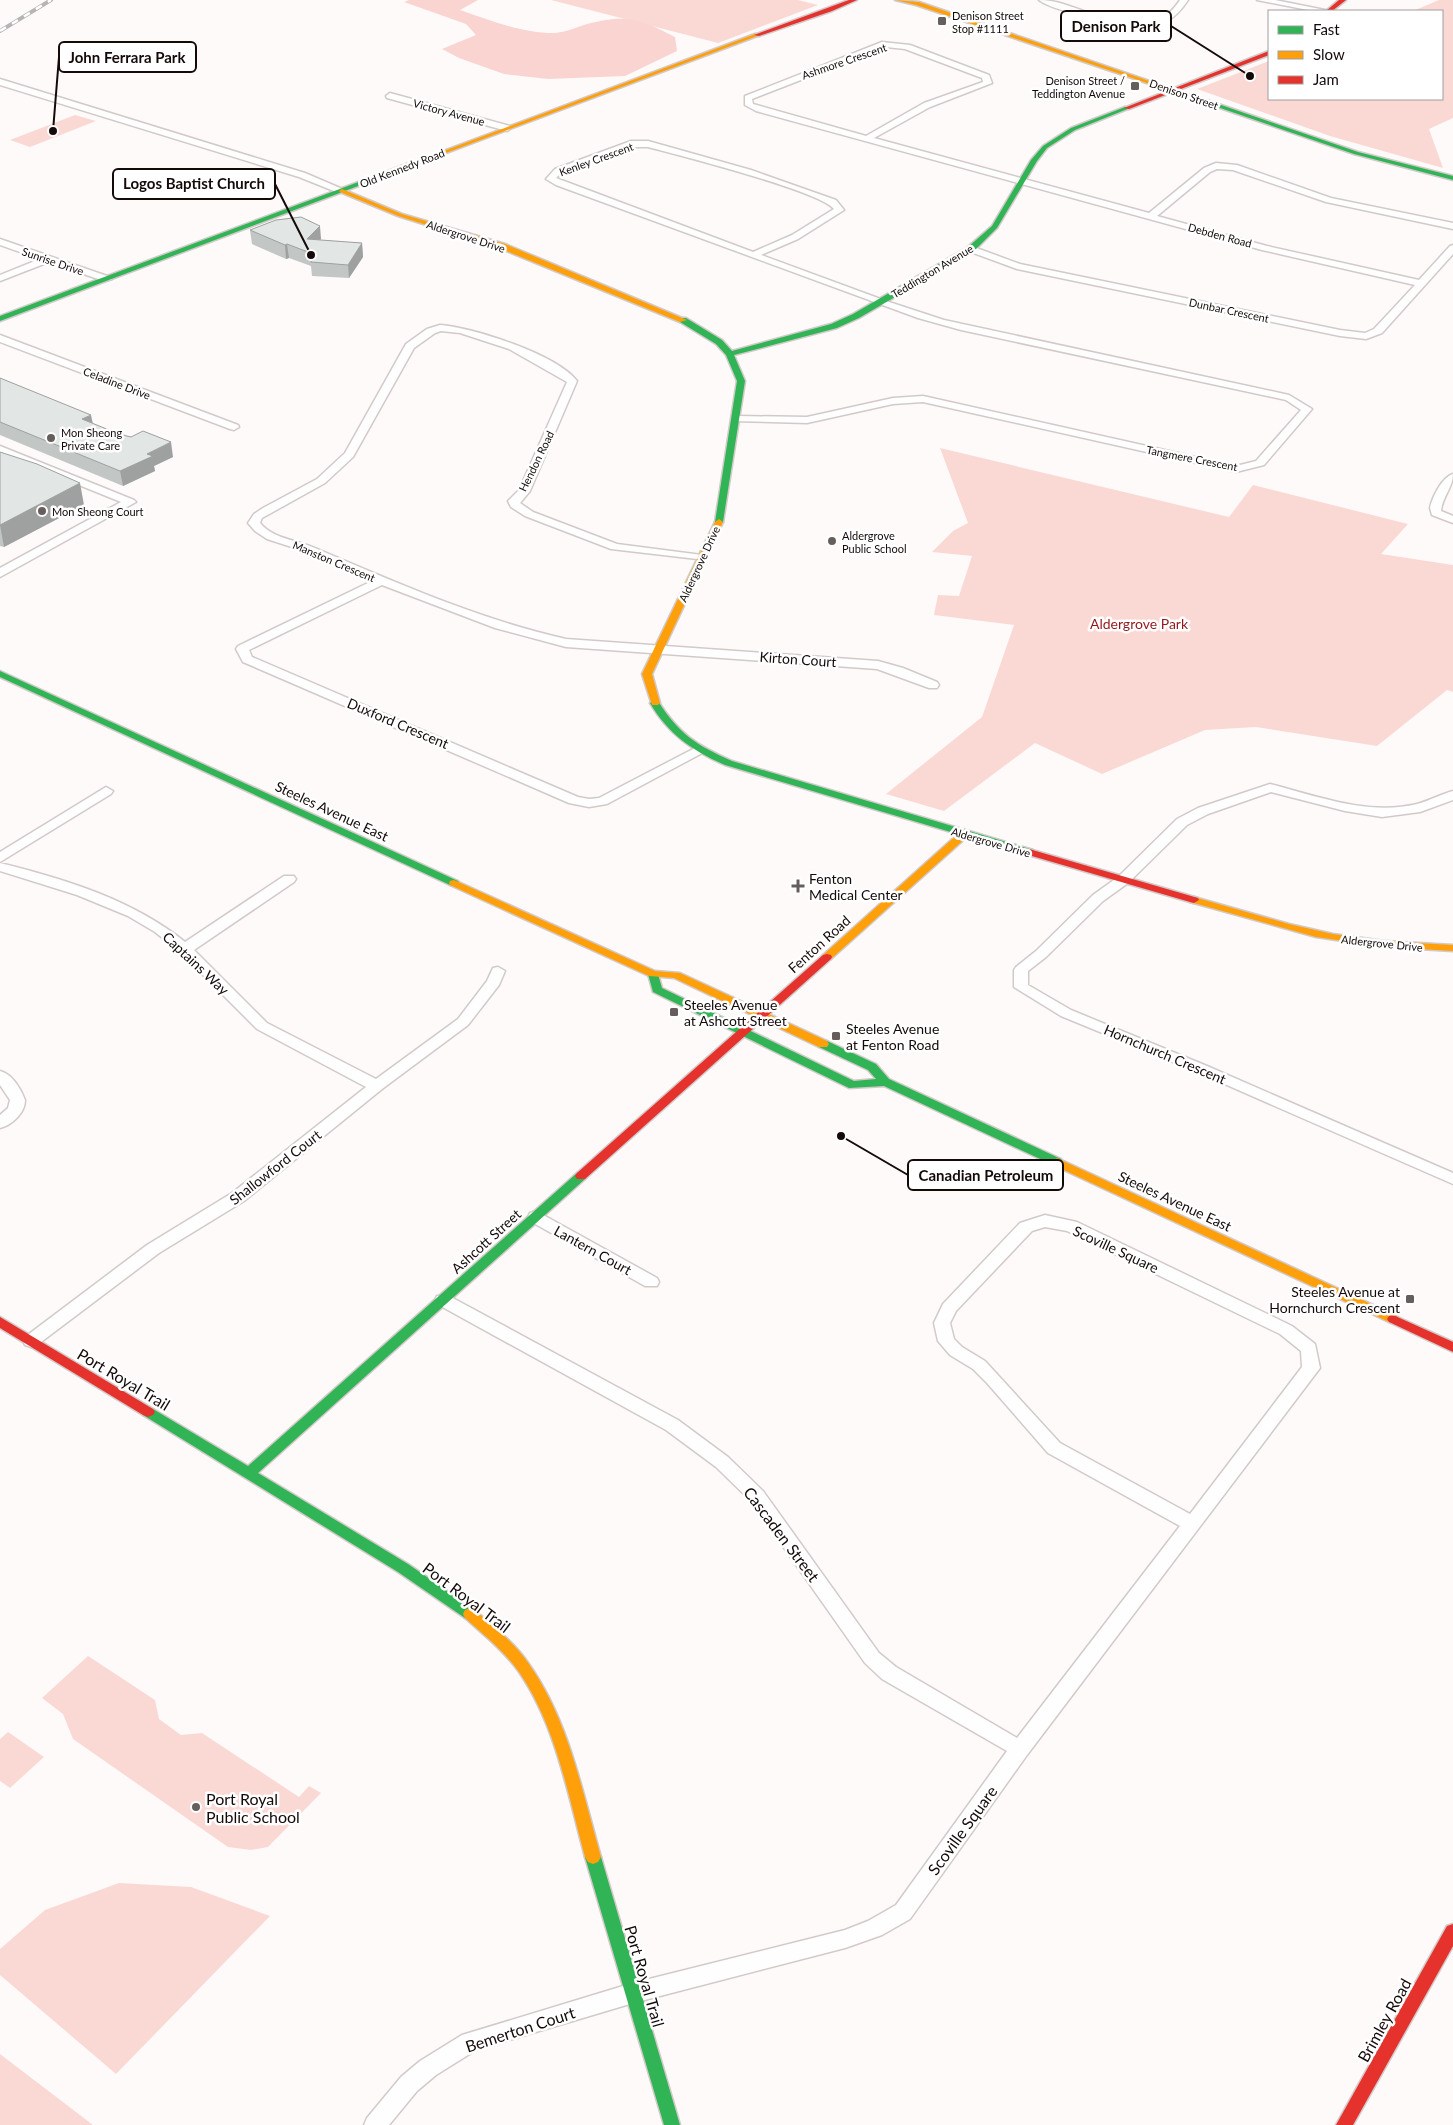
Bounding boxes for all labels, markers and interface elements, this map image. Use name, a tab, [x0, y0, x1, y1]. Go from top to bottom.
place label: Denison Street Stop #1111	[952, 9, 1024, 35]
legend	[1268, 10, 1443, 100]
callout: Denison Park	[1061, 11, 1171, 41]
marker: Denison Street Stop #1111	[936, 15, 948, 27]
text: Denison Park	[1071, 17, 1162, 35]
text: Fast	[1313, 20, 1340, 38]
street label: Ashmore Crescent	[800, 40, 888, 82]
callout: John Ferrara Park	[59, 42, 196, 72]
text: Slow	[1313, 45, 1345, 63]
text: John Ferrara Park	[69, 48, 186, 66]
text: Jam	[1313, 70, 1339, 88]
place label: Denison Street / Teddington Avenue	[1032, 74, 1125, 100]
street label: Denison Street	[1148, 76, 1220, 112]
marker: Denison Street / Teddington Avenue	[1129, 80, 1141, 92]
street label: Victory Avenue	[412, 96, 486, 128]
street label: Kenley Crescent	[557, 140, 635, 178]
street label: Old Kennedy Road	[358, 146, 446, 190]
callout: Logos Baptist Church	[113, 169, 275, 199]
text: Logos Baptist Church	[123, 174, 265, 192]
street label: Aldergrove Drive	[425, 217, 507, 255]
street label: Debden Road	[1187, 220, 1253, 250]
street label: Teddington Avenue	[889, 241, 975, 301]
street label: Sunrise Drive	[20, 244, 86, 278]
street label: Dunbar Crescent	[1188, 295, 1270, 325]
street label: Celadine Drive	[82, 364, 153, 402]
place label: Mon Sheong Private Care	[61, 426, 122, 452]
street label: Hendon Road	[516, 429, 556, 493]
marker: Mon Sheong Private Care	[45, 432, 57, 444]
street label: Tangmere Crescent	[1145, 443, 1239, 473]
marker: Mon Sheong Court	[36, 505, 48, 517]
place label: Mon Sheong Court	[52, 505, 144, 518]
street label: Aldergrove Drive	[676, 524, 722, 604]
place label: Aldergrove Public School	[842, 529, 907, 555]
marker: Aldergrove Public School	[826, 535, 838, 547]
street label: Manston Crescent	[291, 538, 377, 584]
park label: Aldergrove Park	[1090, 615, 1189, 632]
street label: Kirton Court	[759, 648, 837, 670]
street label: Duxford Crescent	[345, 694, 451, 752]
street label: Steeles Avenue East	[273, 777, 391, 845]
street label: Aldergrove Drive	[950, 824, 1032, 860]
place label: Fenton Medical Center	[809, 870, 903, 903]
marker: Fenton Medical Center	[791, 879, 805, 893]
street label: Fenton Road	[784, 912, 854, 976]
street label: Captains Way	[159, 928, 233, 999]
street label: Aldergrove Drive	[1341, 932, 1424, 954]
place label: Steeles Avenue at Ashcott Street	[684, 996, 787, 1029]
marker: Steeles Avenue at Ashcott Street	[668, 1006, 680, 1018]
place label: Steeles Avenue at Fenton Road	[846, 1020, 939, 1053]
street label: Hornchurch Crescent	[1101, 1021, 1229, 1087]
marker: Steeles Avenue at Fenton Road	[830, 1030, 842, 1042]
street label: Shallowford Court	[226, 1126, 324, 1208]
callout: Canadian Petroleum	[908, 1160, 1063, 1190]
text: Canadian Petroleum	[919, 1166, 1053, 1184]
street label: Steeles Avenue East	[1116, 1167, 1234, 1235]
street label: Ashcott Street	[448, 1205, 524, 1277]
street label: Lantern Court	[551, 1222, 635, 1278]
street label: Scoville Square	[1071, 1222, 1161, 1276]
place label: Steeles Avenue at Hornchurch Crescent	[1269, 1283, 1400, 1316]
marker: Steeles Avenue at Hornchurch Crescent	[1404, 1293, 1416, 1305]
street label: Port Royal Trail	[74, 1344, 174, 1414]
street label: Cascaden Street	[740, 1483, 824, 1585]
street label: Port Royal Trail	[420, 1558, 514, 1636]
street label: Scoville Square	[923, 1782, 1001, 1878]
place label: Port Royal Public School	[206, 1789, 300, 1826]
marker: Port Royal Public School	[190, 1801, 202, 1813]
street label: Port Royal Trail	[621, 1923, 669, 2029]
street label: Brimley Road	[1353, 1975, 1415, 2065]
street label: Bemerton Court	[463, 2002, 577, 2056]

